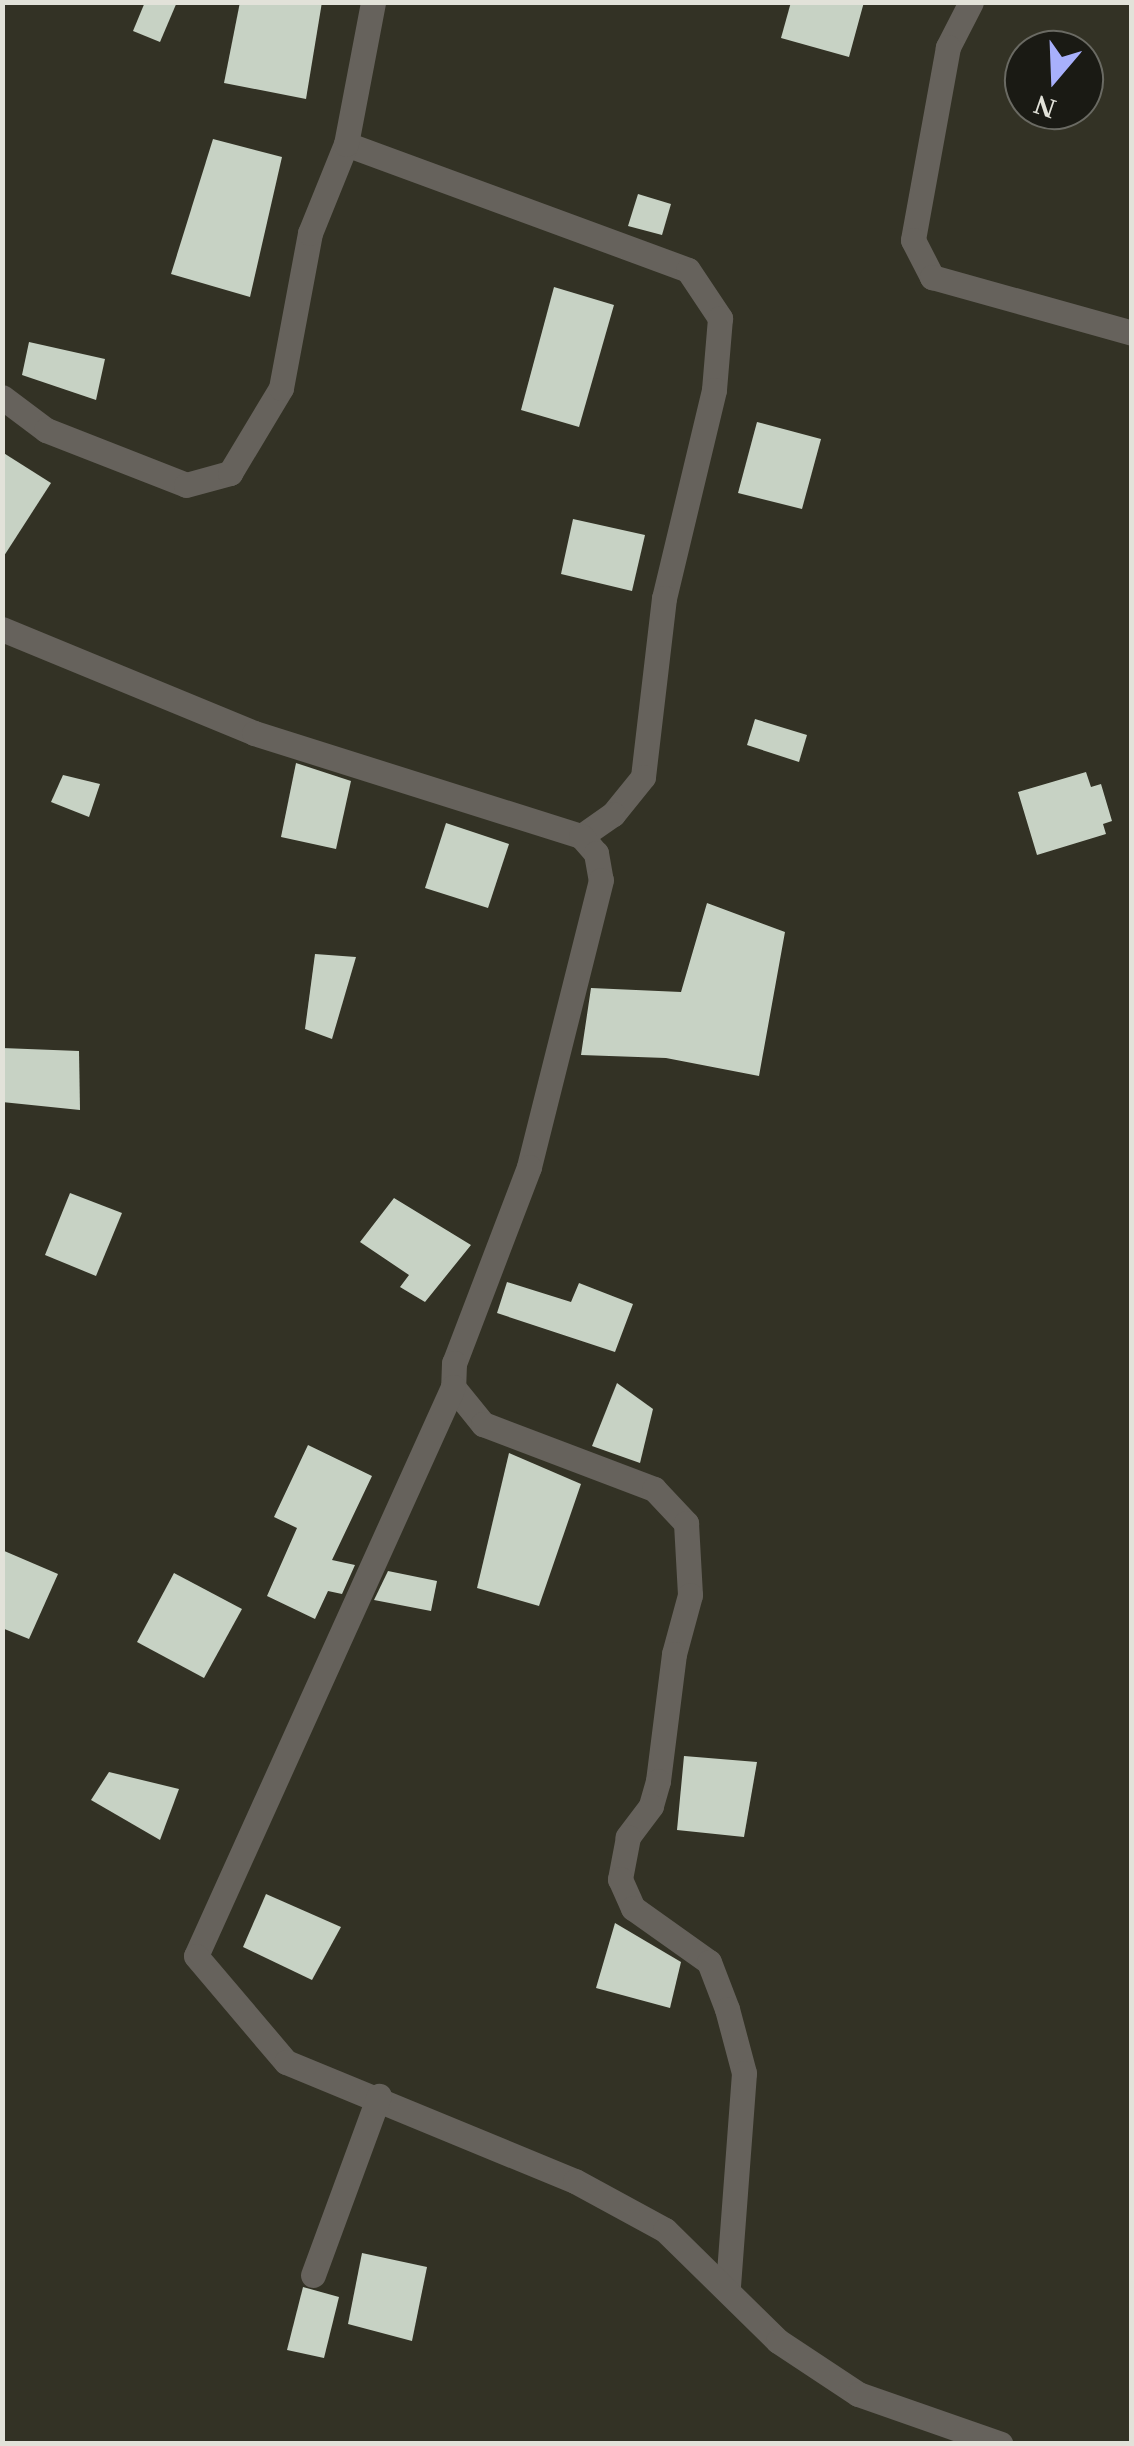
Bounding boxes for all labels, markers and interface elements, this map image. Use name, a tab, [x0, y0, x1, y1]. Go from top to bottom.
north arrow	[1004, 30, 1104, 130]
text: N	[1030, 89, 1059, 125]

